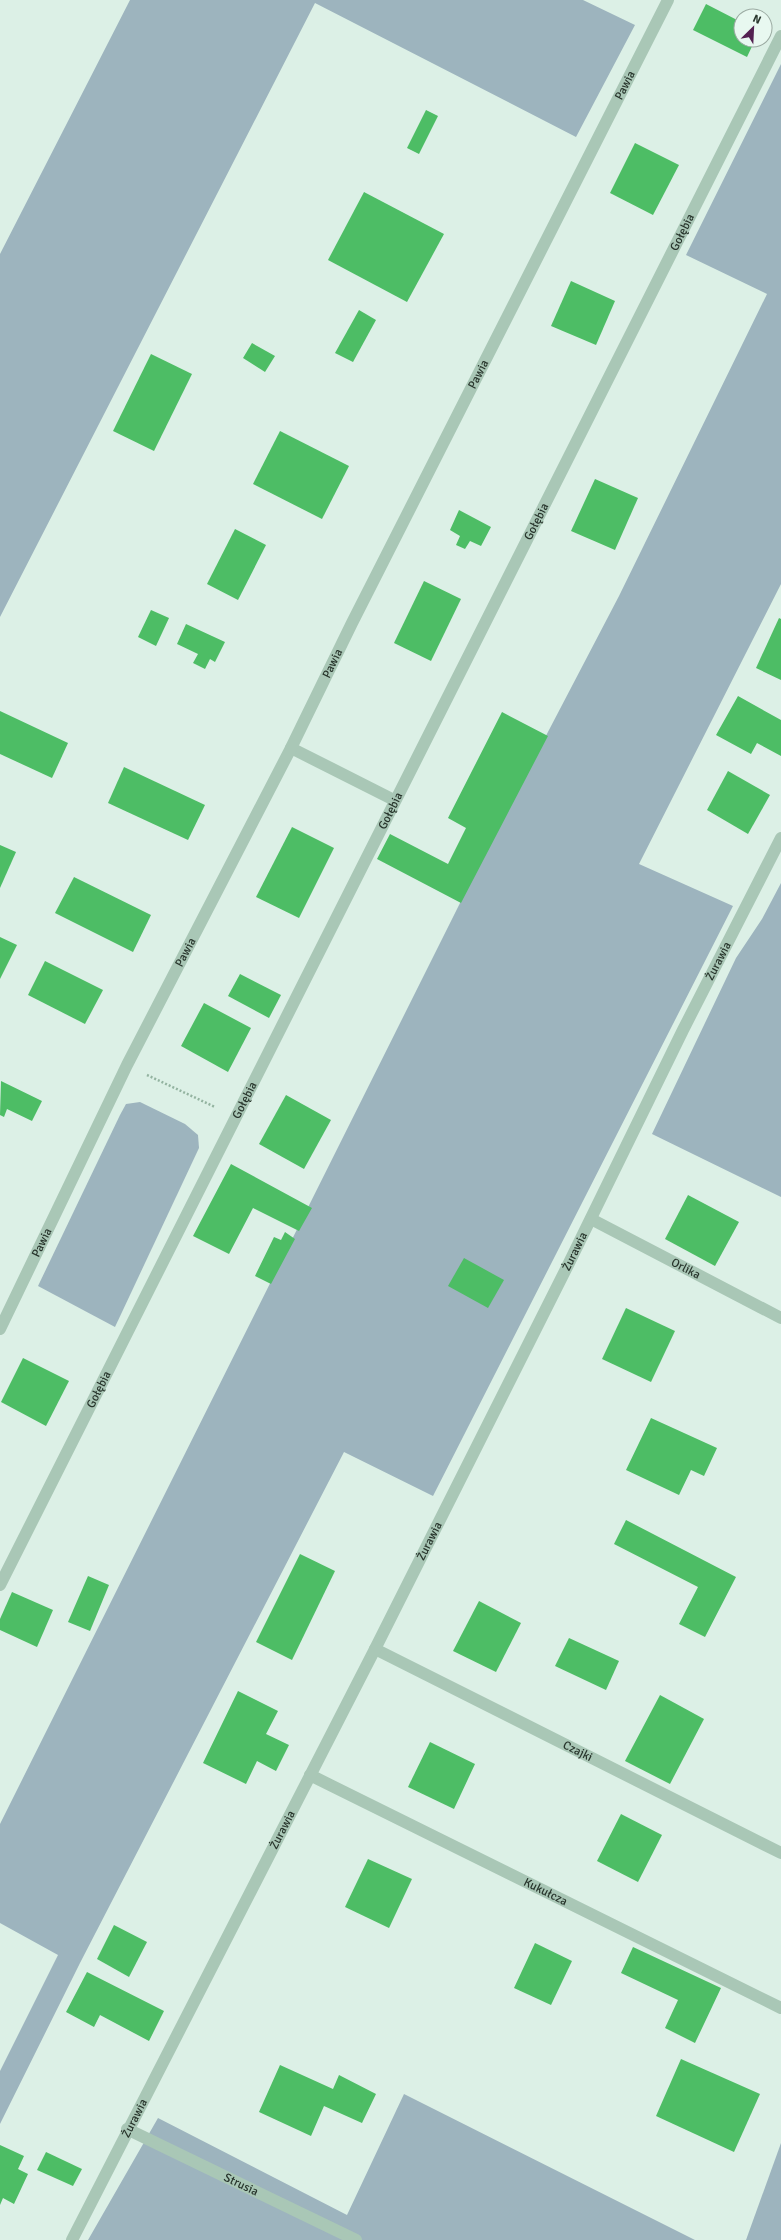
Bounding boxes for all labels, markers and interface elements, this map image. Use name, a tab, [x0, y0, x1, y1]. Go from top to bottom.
north arrow	[733, 8, 773, 48]
text: N	[751, 12, 763, 27]
street label: Pawia	[611, 68, 638, 102]
street label: Gołębia	[666, 211, 698, 253]
street label: Pawia	[465, 357, 492, 391]
street label: Gołębia	[521, 500, 552, 543]
street label: Pawia	[319, 646, 346, 680]
street label: Gołębia	[375, 790, 406, 832]
street label: Pawia	[172, 935, 199, 969]
street label: Żurawia	[702, 939, 734, 983]
street label: Gołębia	[229, 1079, 260, 1121]
street label: Pawia	[28, 1225, 55, 1260]
street label: Żurawia	[559, 1230, 590, 1273]
street label: Orlika	[669, 1255, 703, 1282]
street label: Gołębia	[83, 1368, 114, 1411]
street label: Żurawia	[413, 1519, 445, 1563]
street label: Czajki	[560, 1737, 595, 1765]
street label: Żurawia	[266, 1808, 298, 1852]
street label: Kukułcza	[521, 1874, 570, 1909]
street label: Żurawia	[118, 2096, 151, 2140]
street label: Strusia	[222, 2170, 261, 2199]

